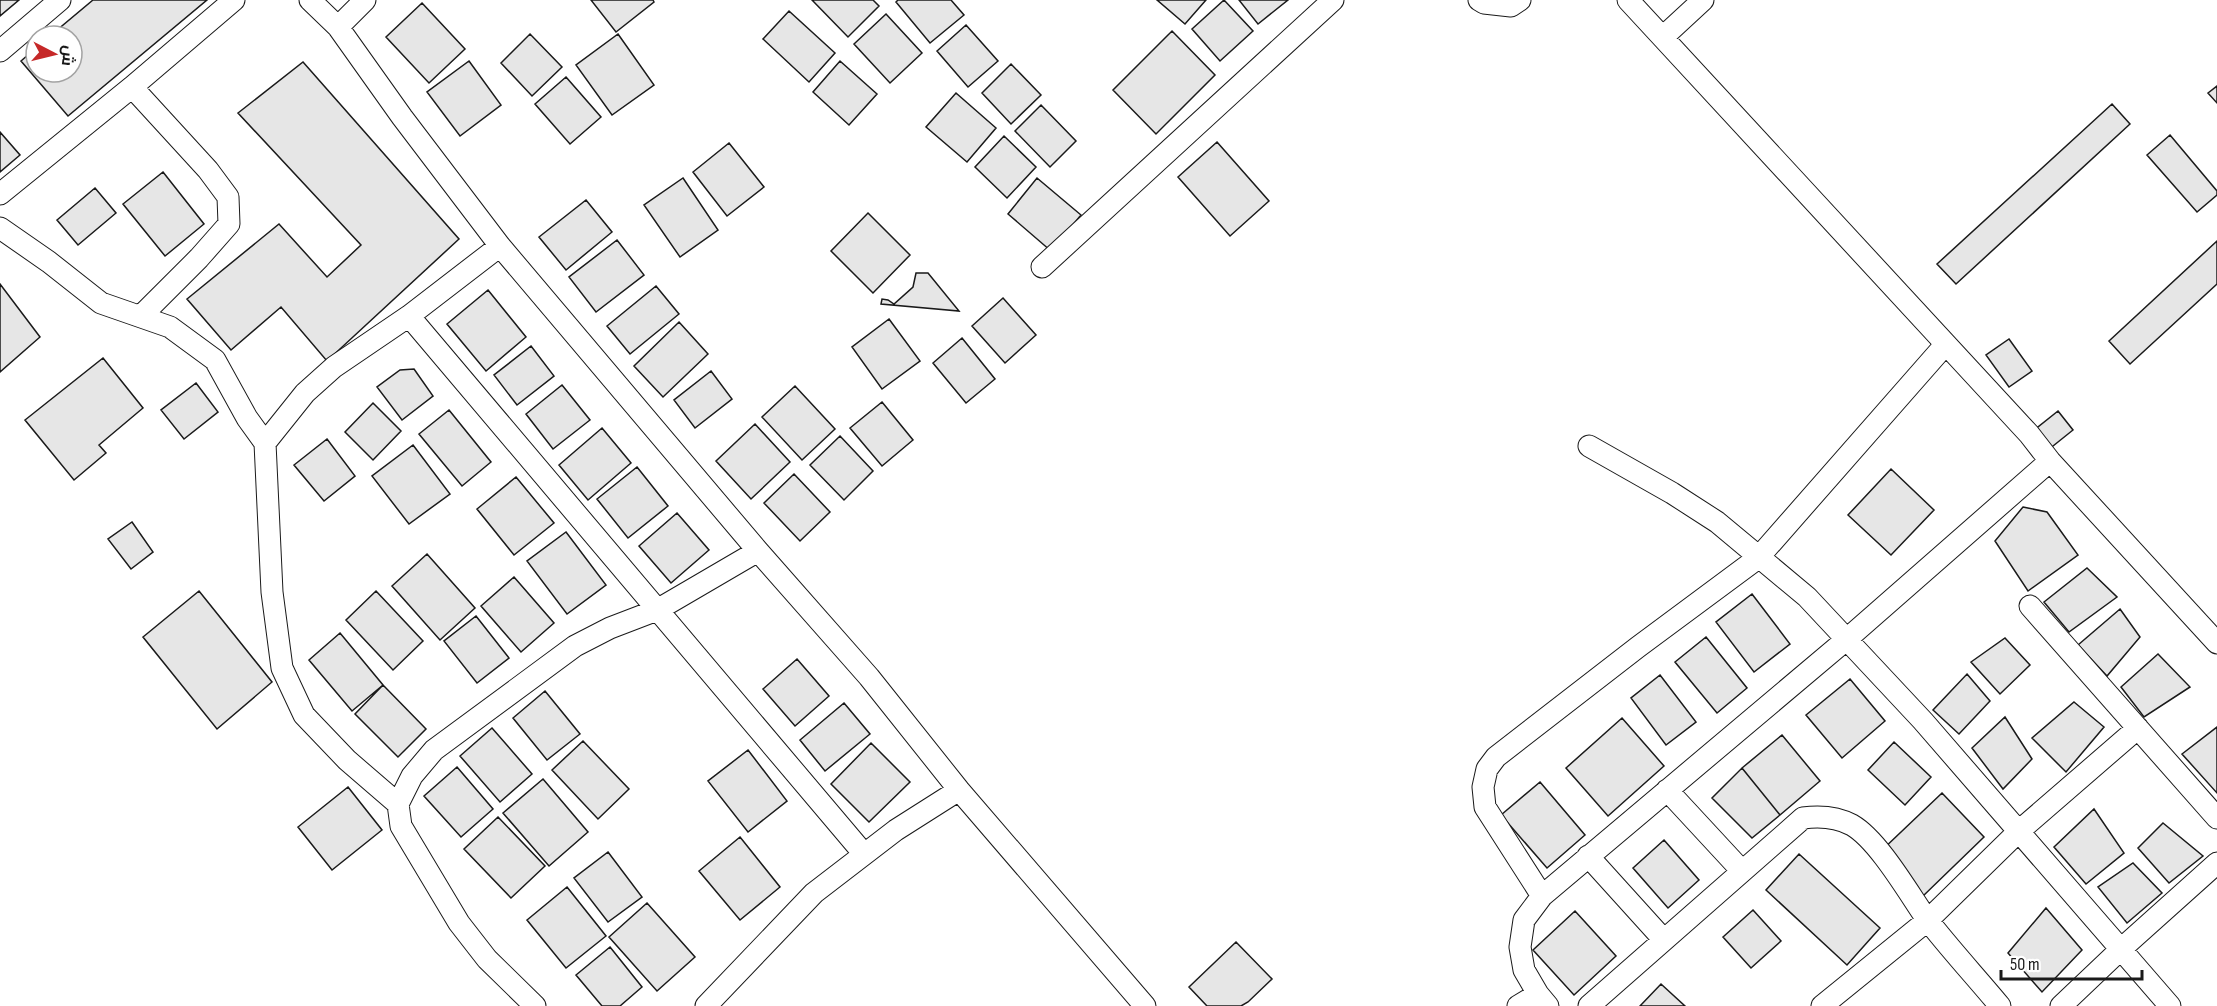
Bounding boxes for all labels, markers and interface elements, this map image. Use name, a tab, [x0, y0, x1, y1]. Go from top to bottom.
north arrow	[24, 24, 84, 84]
text: ش	[57, 44, 78, 67]
scale bar	[2001, 943, 2142, 981]
text: 50 m	[2010, 954, 2040, 975]

